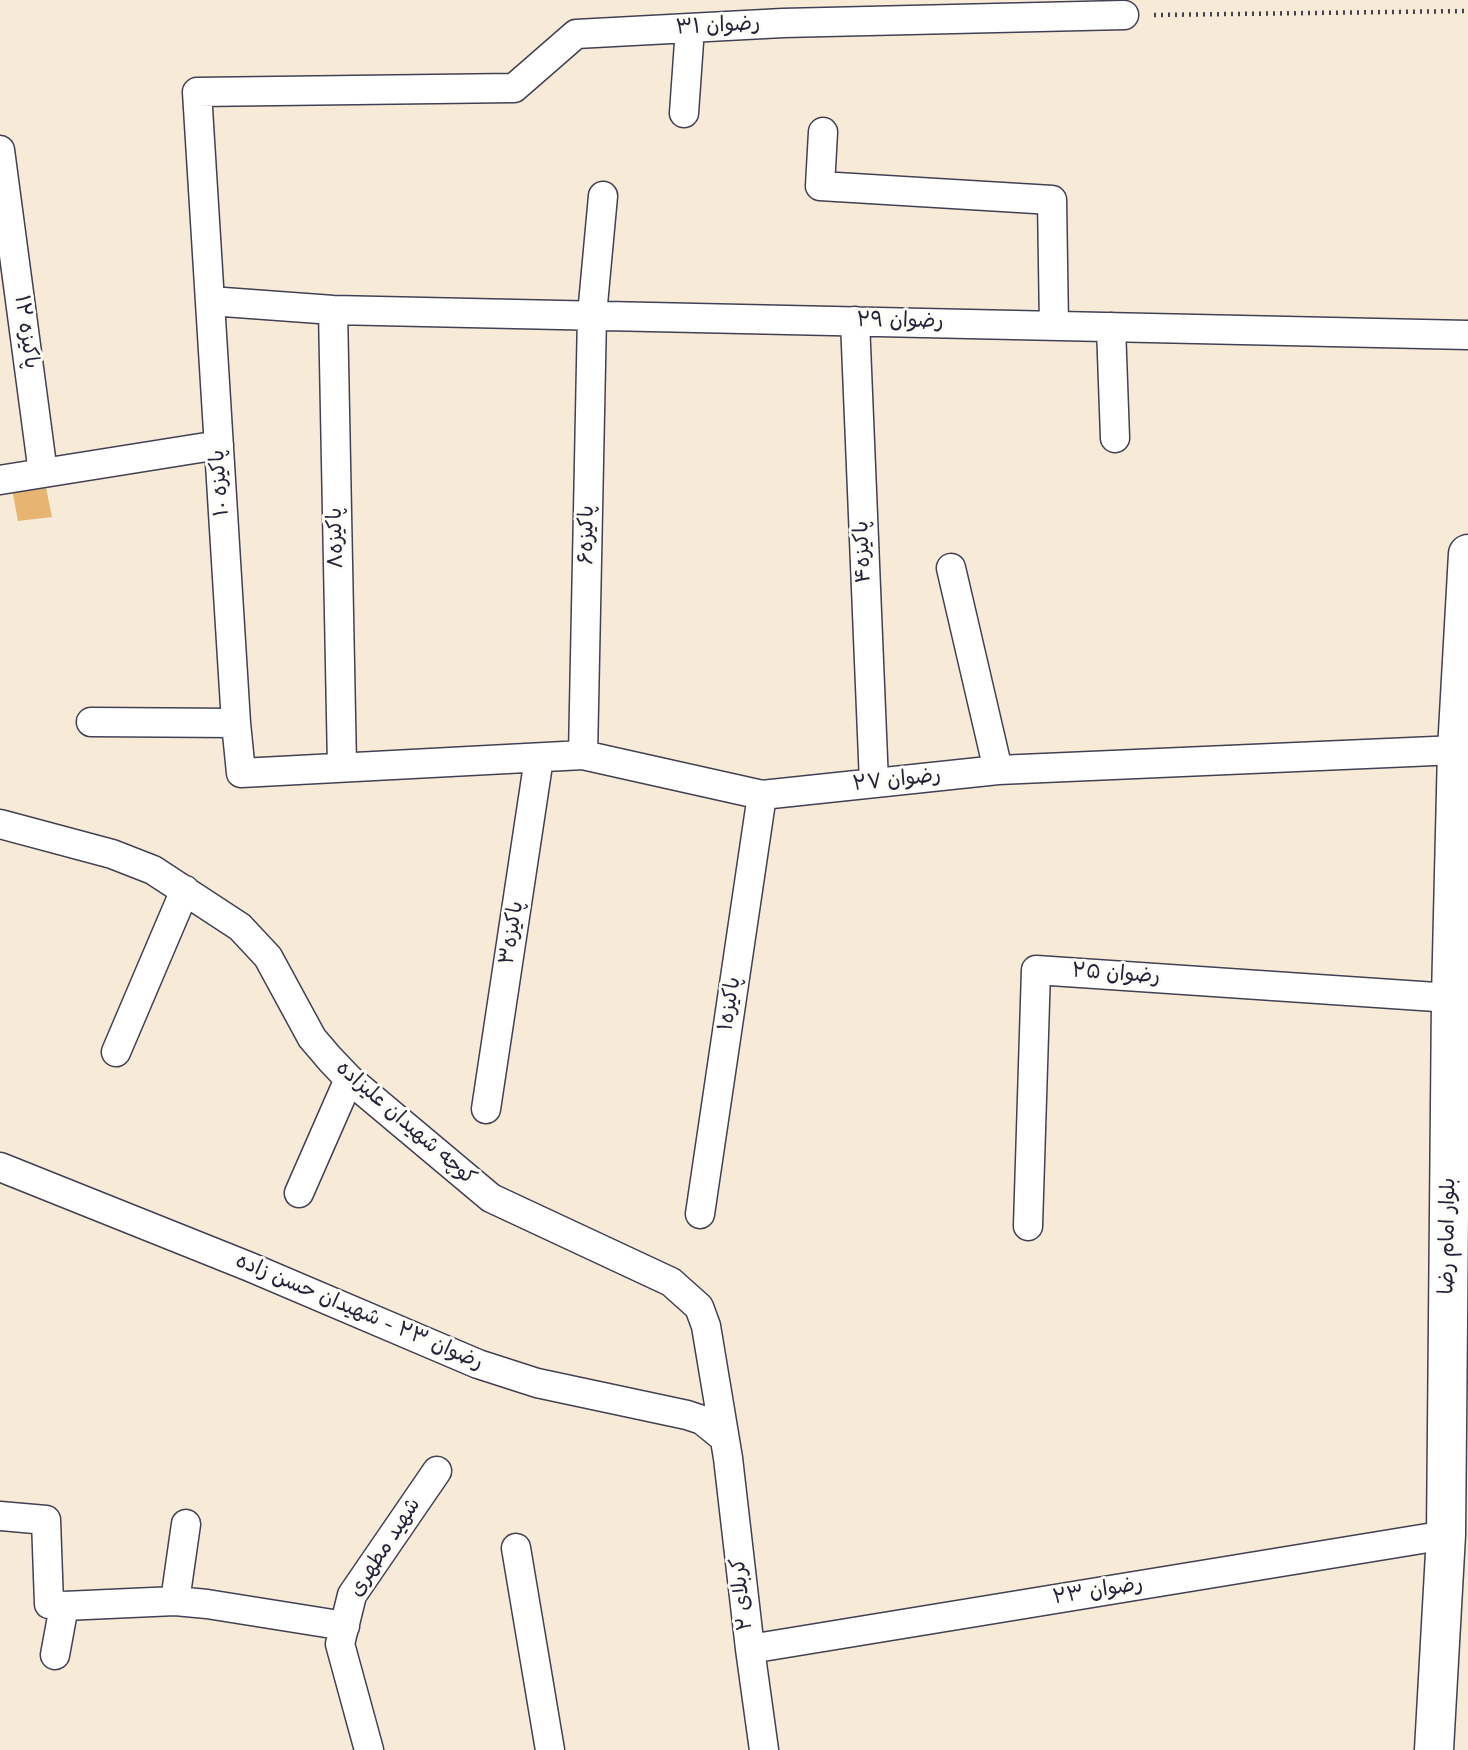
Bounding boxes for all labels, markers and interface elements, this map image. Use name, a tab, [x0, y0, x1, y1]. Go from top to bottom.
street label: رضوان ۳۱	[675, 12, 761, 42]
street label: پاکیزه ۱۲	[7, 294, 43, 370]
street label: رضوان ۲۹	[856, 309, 944, 335]
street label: پاکیزه ۱۰	[206, 449, 236, 517]
street label: پاکیزه۶	[575, 505, 601, 565]
street label: پاکیزه۸	[324, 507, 350, 569]
street label: پاکیزه۴	[850, 520, 878, 584]
street label: رضوان ۲۷	[852, 764, 942, 798]
street label: پاکیزه۳	[496, 900, 530, 966]
street label: رضوان ۲۵	[1071, 959, 1161, 991]
street label: پاکیزه۱	[714, 975, 748, 1033]
street label: کوچه شهیدان علیزاده	[330, 1056, 480, 1192]
street label: بلوار امام رضا	[1435, 1177, 1463, 1295]
street label: رضوان ۲۳ - شهیدان حسن زاده	[231, 1249, 487, 1377]
street label: شهید مطهری	[345, 1494, 427, 1602]
street label: کربلای ۲	[727, 1556, 759, 1632]
street label: رضوان ۲۳	[1051, 1572, 1145, 1612]

